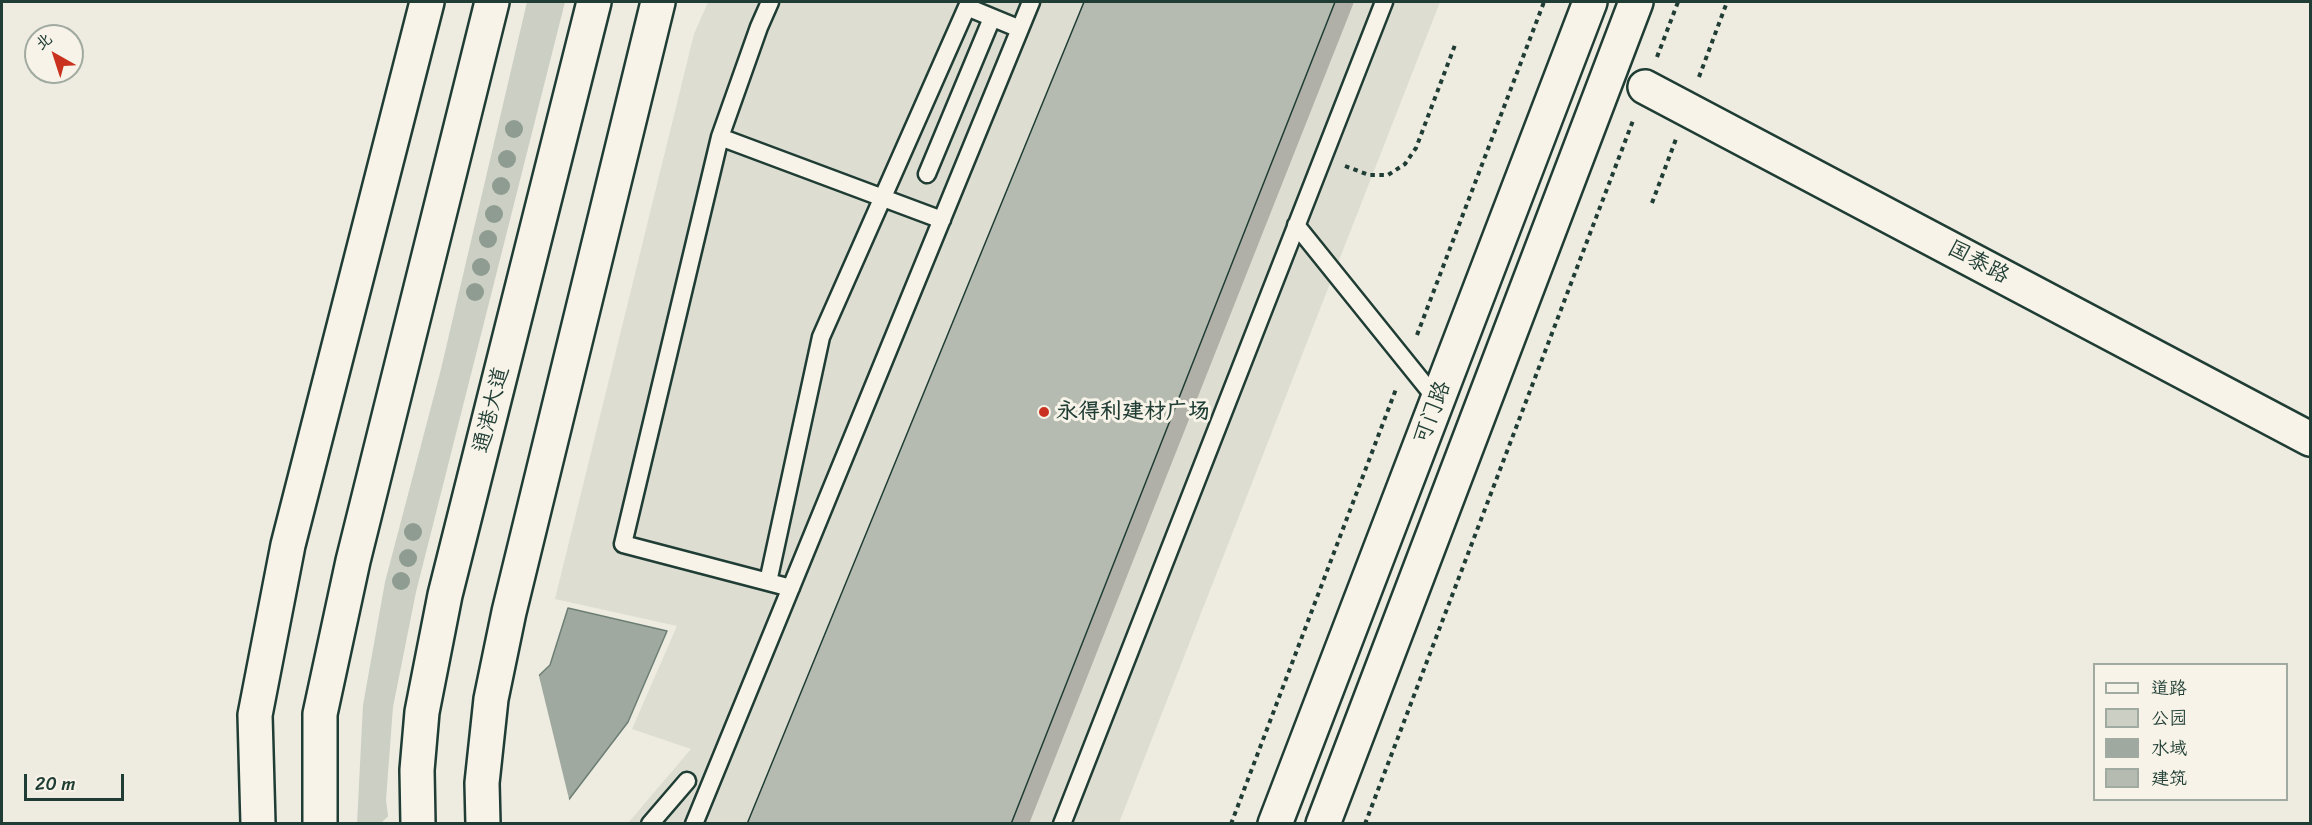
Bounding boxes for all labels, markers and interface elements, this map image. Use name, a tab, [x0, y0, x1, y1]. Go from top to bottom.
north arrow	[24, 24, 84, 84]
text: 北	[28, 25, 59, 57]
street label: 国泰路	[1943, 236, 2013, 290]
street label: 通港大道	[469, 364, 515, 456]
street label: 可门路	[1409, 377, 1457, 449]
place label: 永得利建材广场	[1056, 399, 1210, 425]
marker: 永得利建材广场	[1037, 405, 1051, 419]
legend	[2093, 663, 2288, 801]
text: 道路	[2151, 672, 2187, 704]
text: 公园	[2151, 702, 2187, 734]
text: 水域	[2151, 732, 2187, 764]
scale bar	[27, 762, 128, 800]
text: 建筑	[2151, 762, 2187, 794]
text: 20 m	[35, 768, 75, 800]

